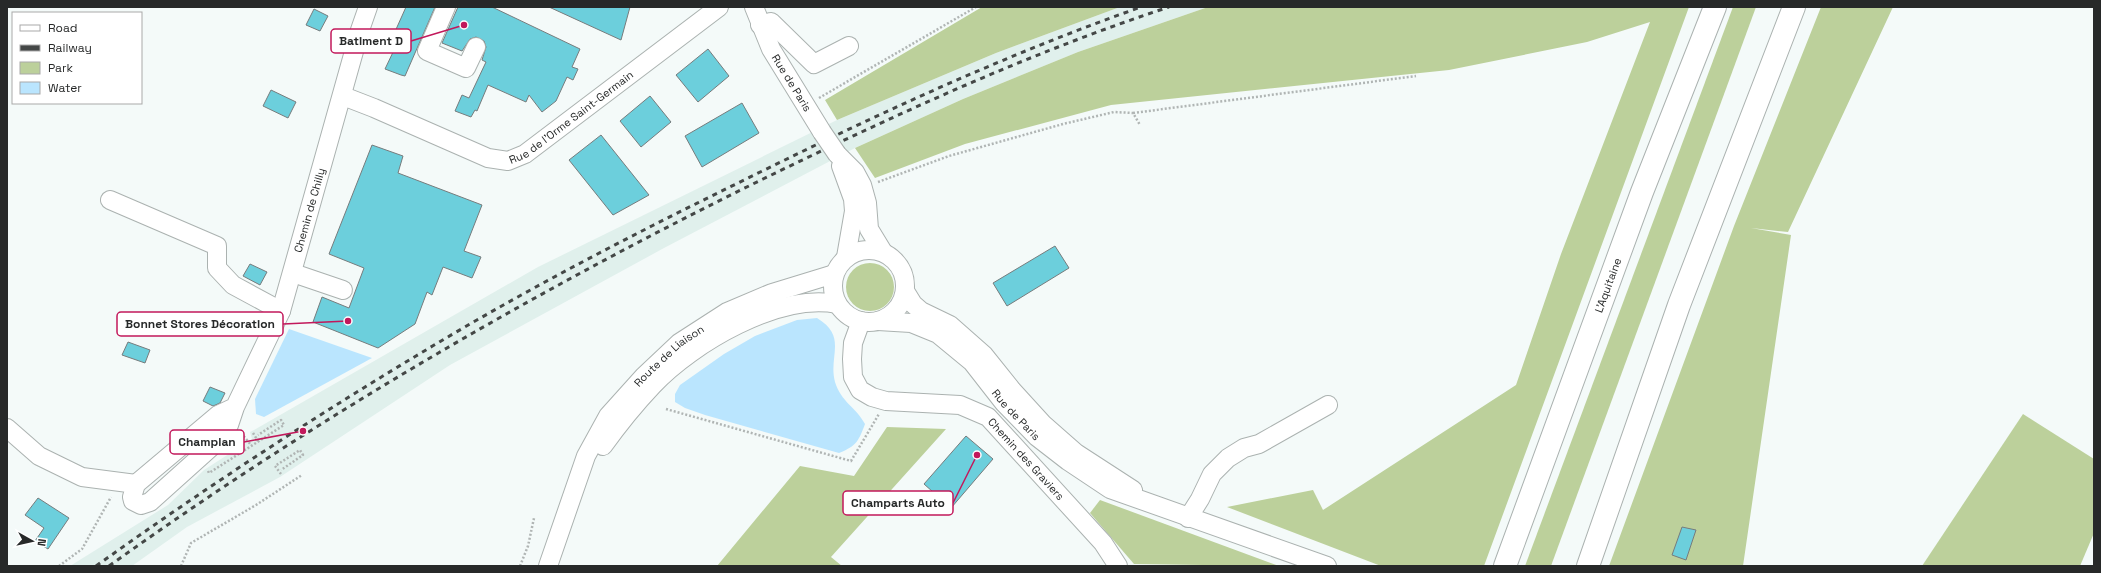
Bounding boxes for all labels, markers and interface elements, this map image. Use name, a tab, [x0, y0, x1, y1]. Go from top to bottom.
legend	[12, 12, 142, 104]
text: Road	[48, 20, 77, 36]
callout: Batiment D	[331, 29, 411, 53]
text: Batiment D	[339, 33, 403, 49]
text: Railway	[48, 40, 92, 56]
street label: Rue de Paris	[769, 51, 815, 114]
text: Park	[48, 60, 73, 76]
street label: Rue de l'Orme Saint-Germain	[507, 68, 636, 167]
text: Water	[48, 80, 82, 96]
street label: Chemin de Chilly	[291, 166, 328, 254]
street label: L'Aquitaine	[1591, 256, 1624, 315]
callout: Bonnet Stores Décoration	[117, 312, 283, 336]
text: Bonnet Stores Décoration	[125, 316, 275, 332]
street label: Route de Liaison	[631, 322, 706, 390]
street label: Rue de Paris	[989, 386, 1043, 443]
street label: Chemin des Graviers	[985, 415, 1067, 503]
callout: Champlan	[170, 430, 244, 454]
text: Champlan	[178, 434, 236, 450]
callout: Champarts Auto	[843, 491, 953, 515]
text: Champarts Auto	[851, 495, 945, 511]
north arrow	[12, 521, 52, 561]
text: N	[34, 538, 49, 547]

